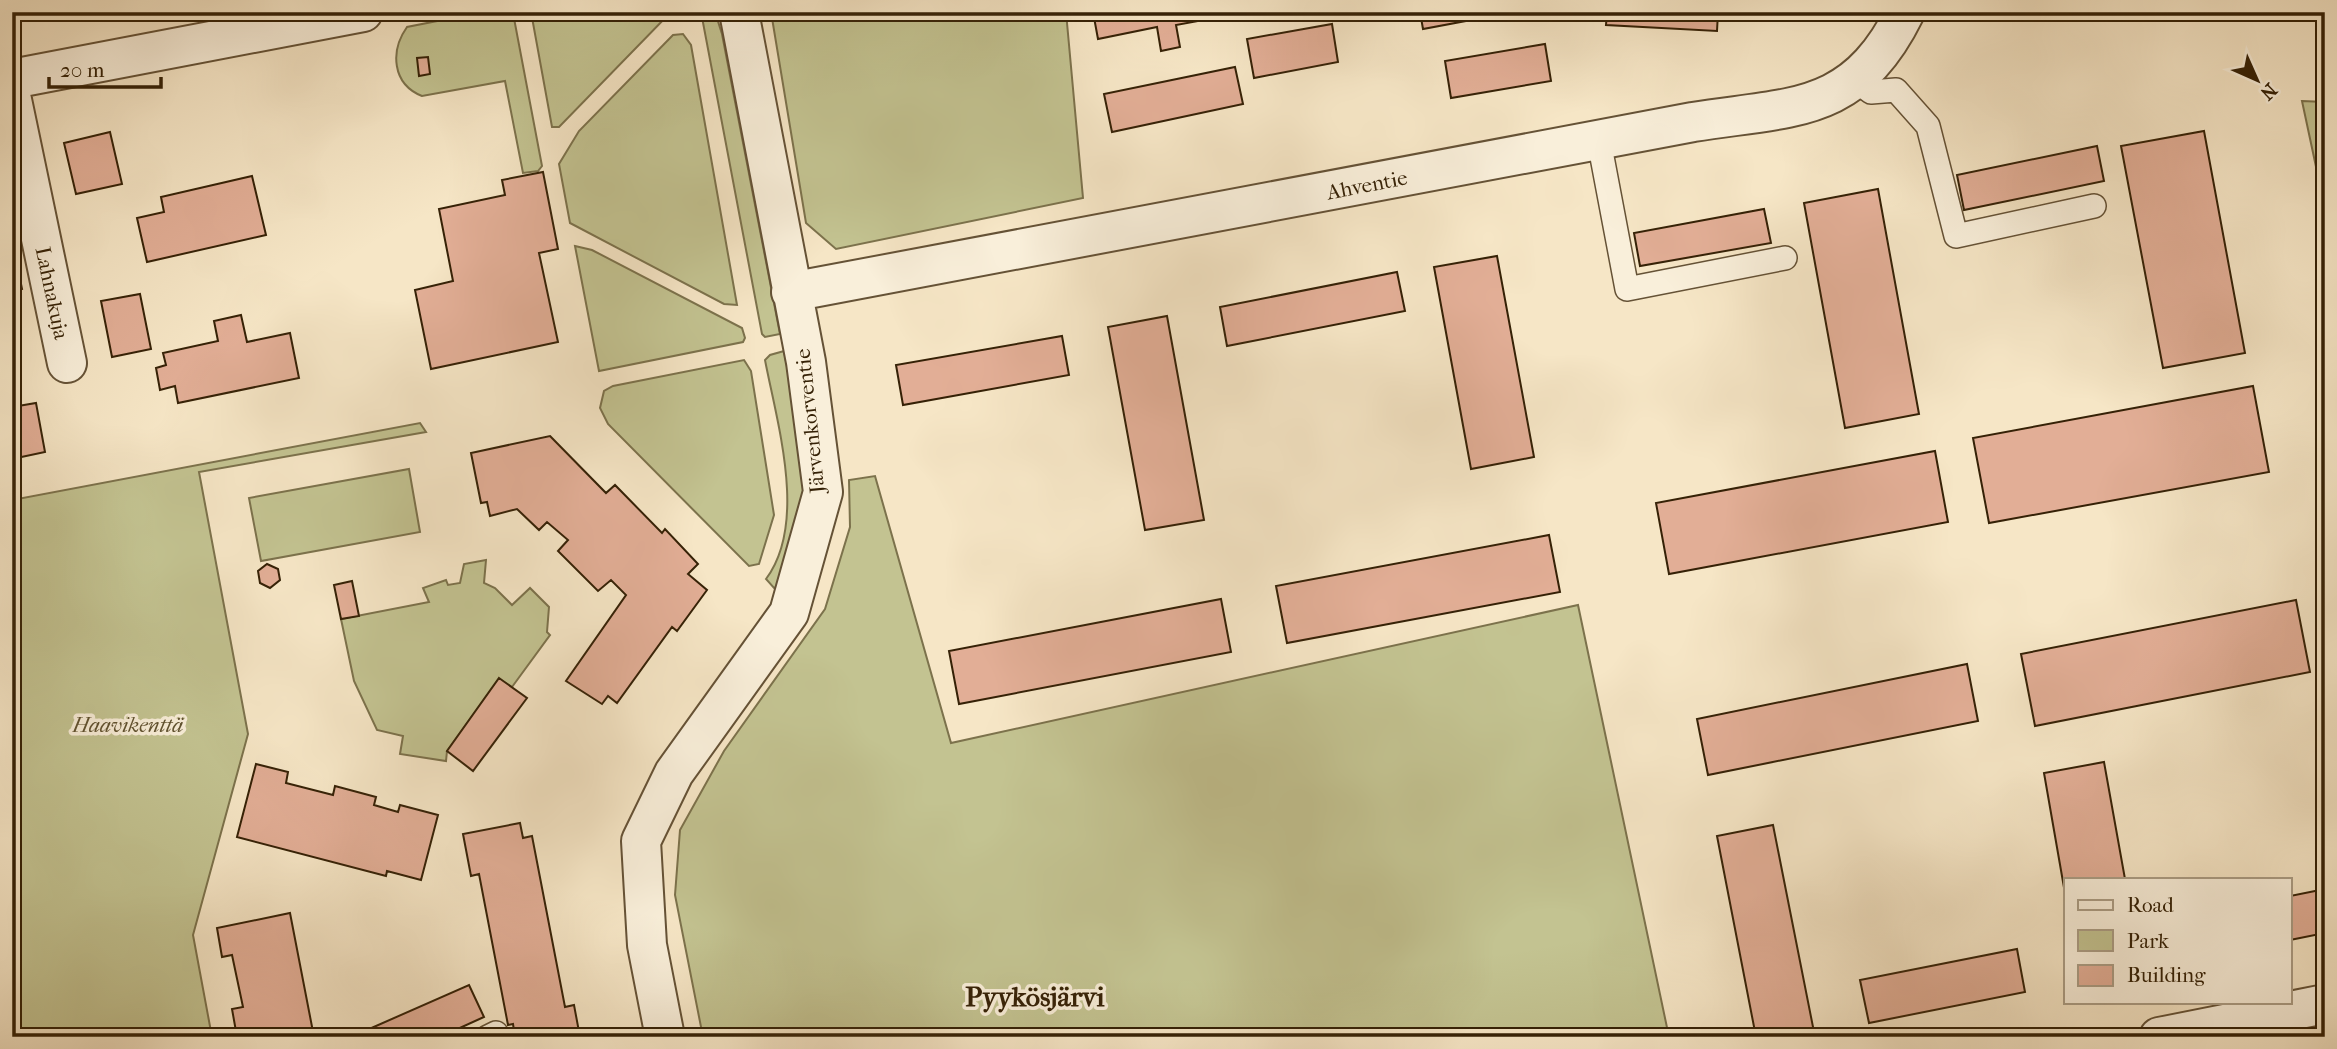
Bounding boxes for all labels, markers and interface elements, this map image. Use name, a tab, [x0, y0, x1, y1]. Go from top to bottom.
scale bar	[49, 46, 161, 90]
north arrow	[2222, 46, 2292, 116]
text: 20 m	[60, 58, 105, 82]
text: N	[2255, 78, 2281, 105]
street label: Ahventie	[1324, 165, 1409, 205]
street label: Lahnakuja	[30, 245, 74, 342]
street label: Järvenkorventie	[790, 348, 830, 496]
park label: Haavikenttä	[72, 713, 184, 737]
legend	[2064, 878, 2292, 1004]
text: Road	[2127, 893, 2174, 917]
text: Park	[2127, 929, 2169, 953]
text: Building	[2127, 963, 2206, 987]
district label: Pyykösjärvi	[965, 980, 1105, 1013]

